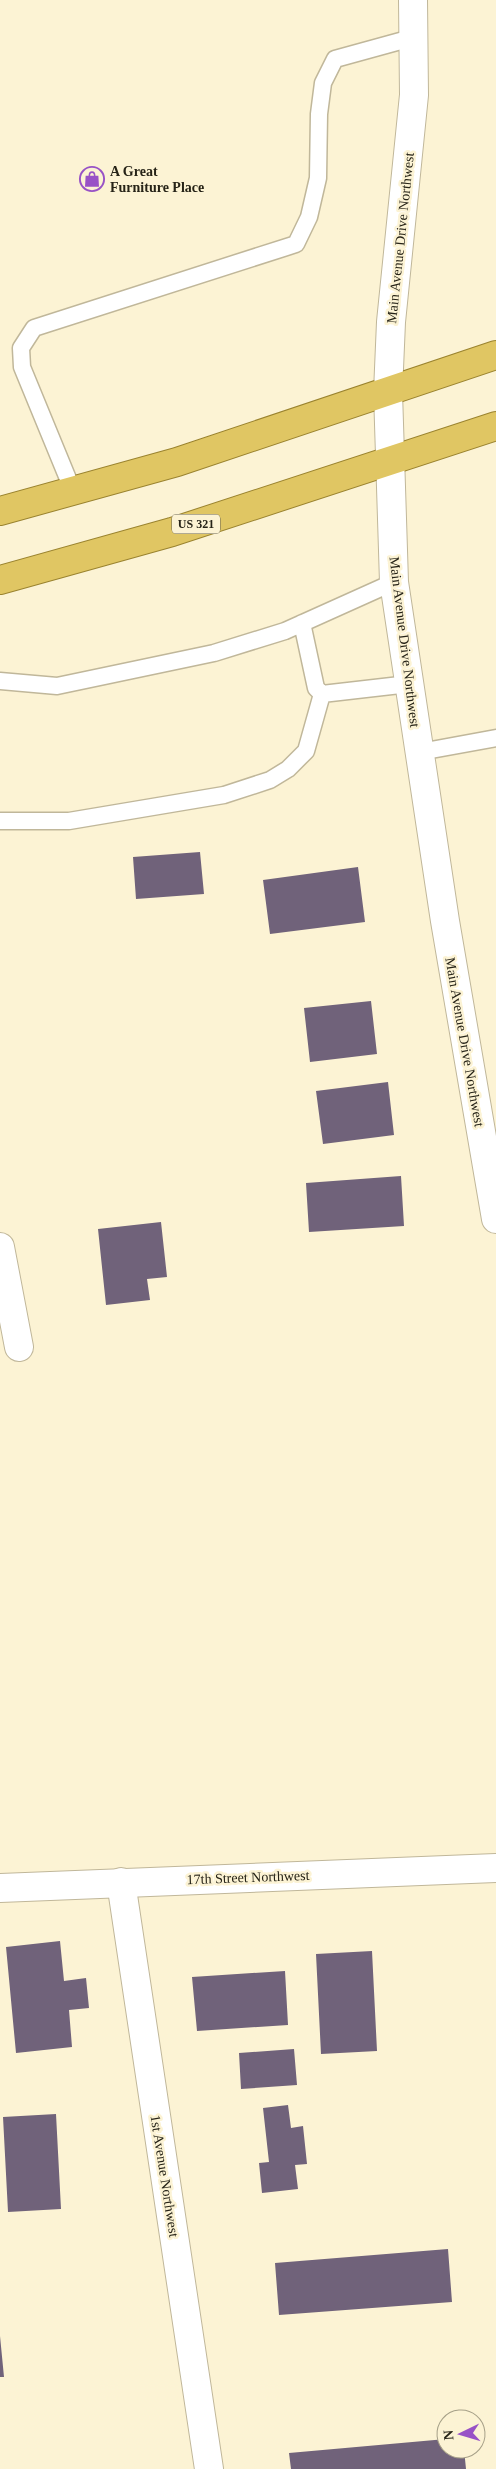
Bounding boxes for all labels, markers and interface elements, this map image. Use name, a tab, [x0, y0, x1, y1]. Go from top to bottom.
street label: Main Avenue Drive Northwest	[384, 152, 417, 324]
place label: A Great Furniture Place	[110, 164, 204, 195]
shop icon: A Great Furniture Place	[79, 166, 105, 192]
road number: US 321	[172, 514, 220, 534]
street label: Main Avenue Drive Northwest	[387, 556, 422, 728]
street label: Main Avenue Drive Northwest	[442, 956, 487, 1128]
street label: 17th Street Northwest	[186, 1868, 310, 1887]
street label: 1st Avenue Northwest	[147, 2114, 182, 2238]
north arrow	[436, 2409, 486, 2459]
text: N	[441, 2429, 456, 2441]

